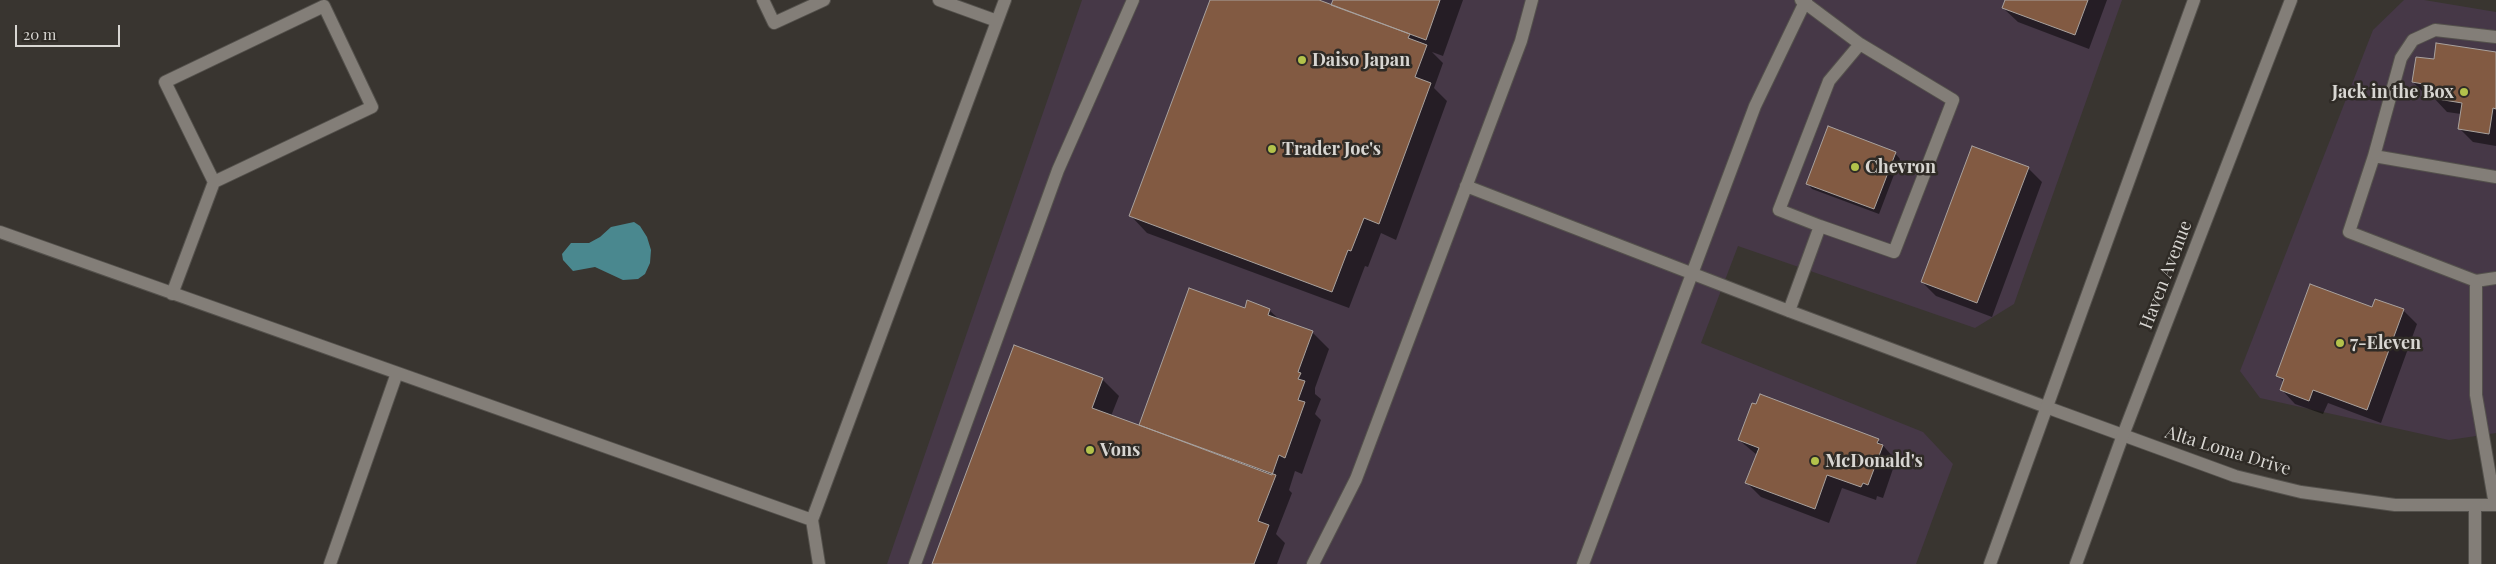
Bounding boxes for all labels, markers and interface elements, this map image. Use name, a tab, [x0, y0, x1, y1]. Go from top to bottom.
scale bar	[18, 15, 122, 47]
text: 20 m	[23, 24, 56, 44]
place label: Daiso Japan	[1312, 49, 1410, 71]
marker: Daiso Japan	[1296, 54, 1308, 66]
place label: Jack in the Box	[2332, 81, 2454, 103]
marker: Jack in the Box	[2458, 86, 2470, 98]
place label: Trader Joe's	[1282, 138, 1381, 160]
marker: Trader Joe's	[1266, 143, 1278, 155]
place label: Chevron	[1865, 156, 1936, 178]
marker: Chevron	[1849, 161, 1861, 173]
street label: Haven Avenue	[2135, 218, 2197, 332]
place label: 7-Eleven	[2350, 332, 2421, 354]
marker: 7-Eleven	[2334, 337, 2346, 349]
street label: Alta Loma Drive	[2163, 422, 2293, 480]
place label: Vons	[1100, 439, 1140, 461]
marker: Vons	[1084, 444, 1096, 456]
place label: McDonald's	[1825, 450, 1923, 472]
marker: McDonald's	[1809, 455, 1821, 467]

